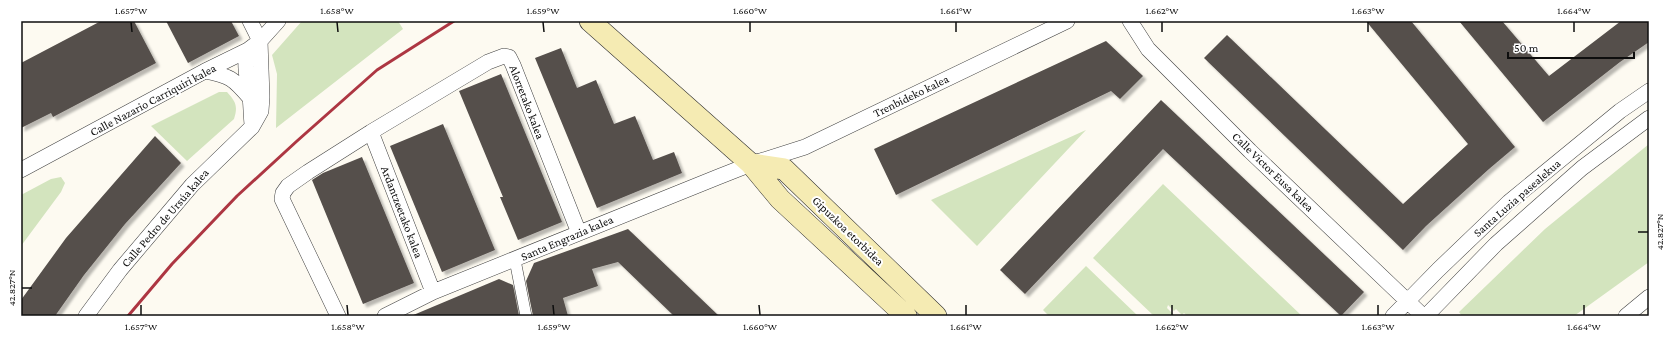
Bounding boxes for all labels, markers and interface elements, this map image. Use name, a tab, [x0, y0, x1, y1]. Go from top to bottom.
text: 1.657°W	[115, 5, 148, 16]
text: 1.658°W	[320, 5, 354, 16]
text: 1.659°W	[527, 5, 560, 16]
text: 1.660°W	[733, 5, 768, 16]
text: 1.661°W	[940, 5, 973, 16]
text: 1.662°W	[1146, 5, 1179, 16]
text: 1.663°W	[1352, 5, 1385, 16]
text: 1.664°W	[1557, 5, 1592, 16]
scale bar	[1508, 34, 1634, 60]
text: 50 m	[1514, 41, 1539, 55]
street label: Calle Nazario Carriquiri kalea	[88, 61, 219, 139]
street label: Alorretako kalea	[506, 63, 548, 141]
street label: Trenbideko kalea	[871, 71, 951, 120]
street label: Calle Victor Eusa kalea	[1229, 129, 1317, 215]
street label: Santa Luzia pasealekua	[1471, 156, 1564, 240]
street label: Ardantzeetako kalea	[378, 164, 426, 260]
street label: Calle Pedro de Ursúa kalea	[118, 166, 212, 270]
street label: Gipuzkoa etorbidea	[809, 193, 887, 269]
street label: Santa Engrazia kalea	[519, 212, 616, 264]
text: 42.827°N	[1654, 213, 1665, 250]
text: 42.827°N	[6, 269, 17, 306]
text: 1.657°W	[125, 321, 158, 332]
text: 1.658°W	[331, 321, 365, 332]
text: 1.659°W	[538, 321, 571, 332]
text: 1.660°W	[743, 321, 778, 332]
text: 1.661°W	[950, 321, 983, 332]
text: 1.662°W	[1156, 321, 1189, 332]
text: 1.663°W	[1362, 321, 1395, 332]
text: 1.664°W	[1567, 321, 1602, 332]

